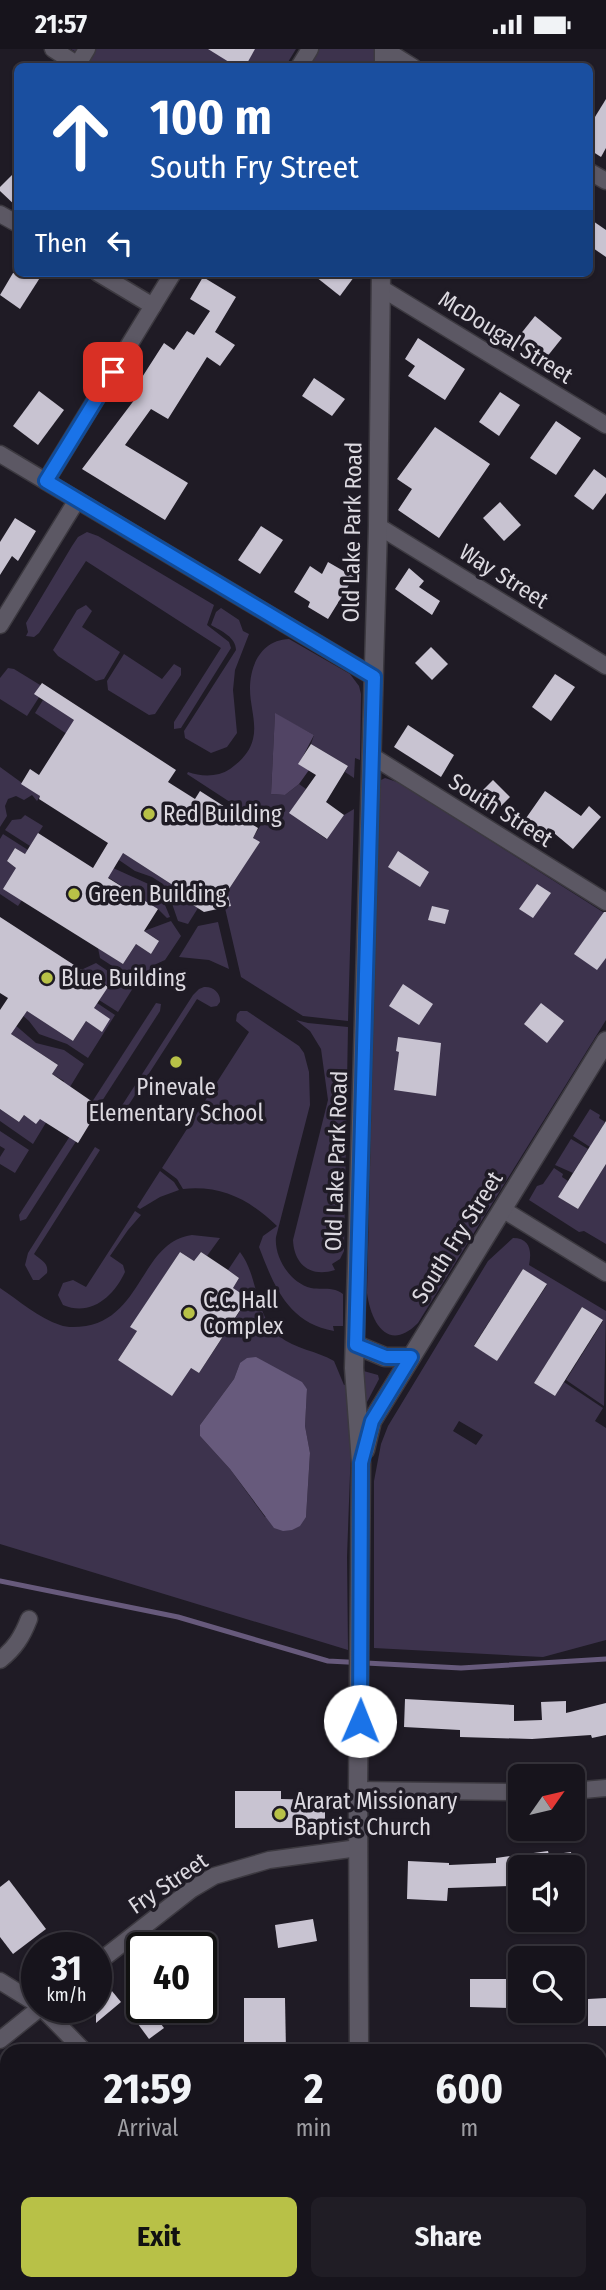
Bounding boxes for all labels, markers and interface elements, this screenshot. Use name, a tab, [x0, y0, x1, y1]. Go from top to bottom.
text: 21:57	[35, 9, 87, 40]
text: 100 m	[150, 88, 272, 147]
icon: ahead	[35, 91, 126, 182]
text: South Fry Street	[150, 148, 359, 186]
icon: left	[101, 224, 139, 262]
text: Then	[35, 228, 87, 259]
street label: McDougal Street	[434, 285, 579, 390]
pin	[83, 342, 143, 402]
icon: arrive	[94, 353, 132, 391]
street label: Old Lake Park Road	[336, 441, 368, 623]
street label: Way Street	[454, 538, 554, 615]
street label: South Street	[444, 767, 558, 853]
place label: Red Building	[163, 800, 282, 828]
marker: Red Building	[141, 806, 157, 822]
place label: Green Building	[88, 880, 226, 908]
marker: Green Building	[66, 886, 82, 902]
place label: Blue Building	[61, 964, 186, 992]
marker: Blue Building	[39, 970, 55, 986]
marker: Pinevale Elementary School	[168, 1054, 184, 1070]
street label: Old Lake Park Road	[319, 1070, 353, 1252]
place label: Pinevale Elementary School	[88, 1073, 264, 1127]
street label: South Fry Street	[405, 1166, 509, 1308]
place label: C.C. Hall Complex	[203, 1286, 283, 1340]
marker: C.C. Hall Complex	[181, 1305, 197, 1321]
position arrow	[323, 1684, 397, 1758]
north arrow	[508, 1764, 584, 1841]
map controls	[508, 1764, 585, 2023]
place label: Ararat Missionary Baptist Church	[294, 1787, 458, 1841]
marker: Ararat Missionary Baptist Church	[272, 1806, 288, 1822]
street label: Fry Street	[123, 1846, 213, 1920]
button: sound	[508, 1855, 585, 1932]
speed limit sign: 40	[126, 1932, 217, 2023]
button: search	[508, 1946, 585, 2023]
text: 31	[51, 1947, 82, 1989]
text: km/h	[46, 1984, 87, 2006]
text: 21:59	[104, 2064, 192, 2114]
text: 2	[304, 2064, 323, 2114]
text: 600	[435, 2064, 503, 2114]
text: Arrival	[117, 2114, 178, 2142]
text: min	[296, 2114, 331, 2142]
text: m	[460, 2114, 478, 2142]
button: Exit	[21, 2197, 297, 2277]
button: Share	[311, 2197, 586, 2277]

